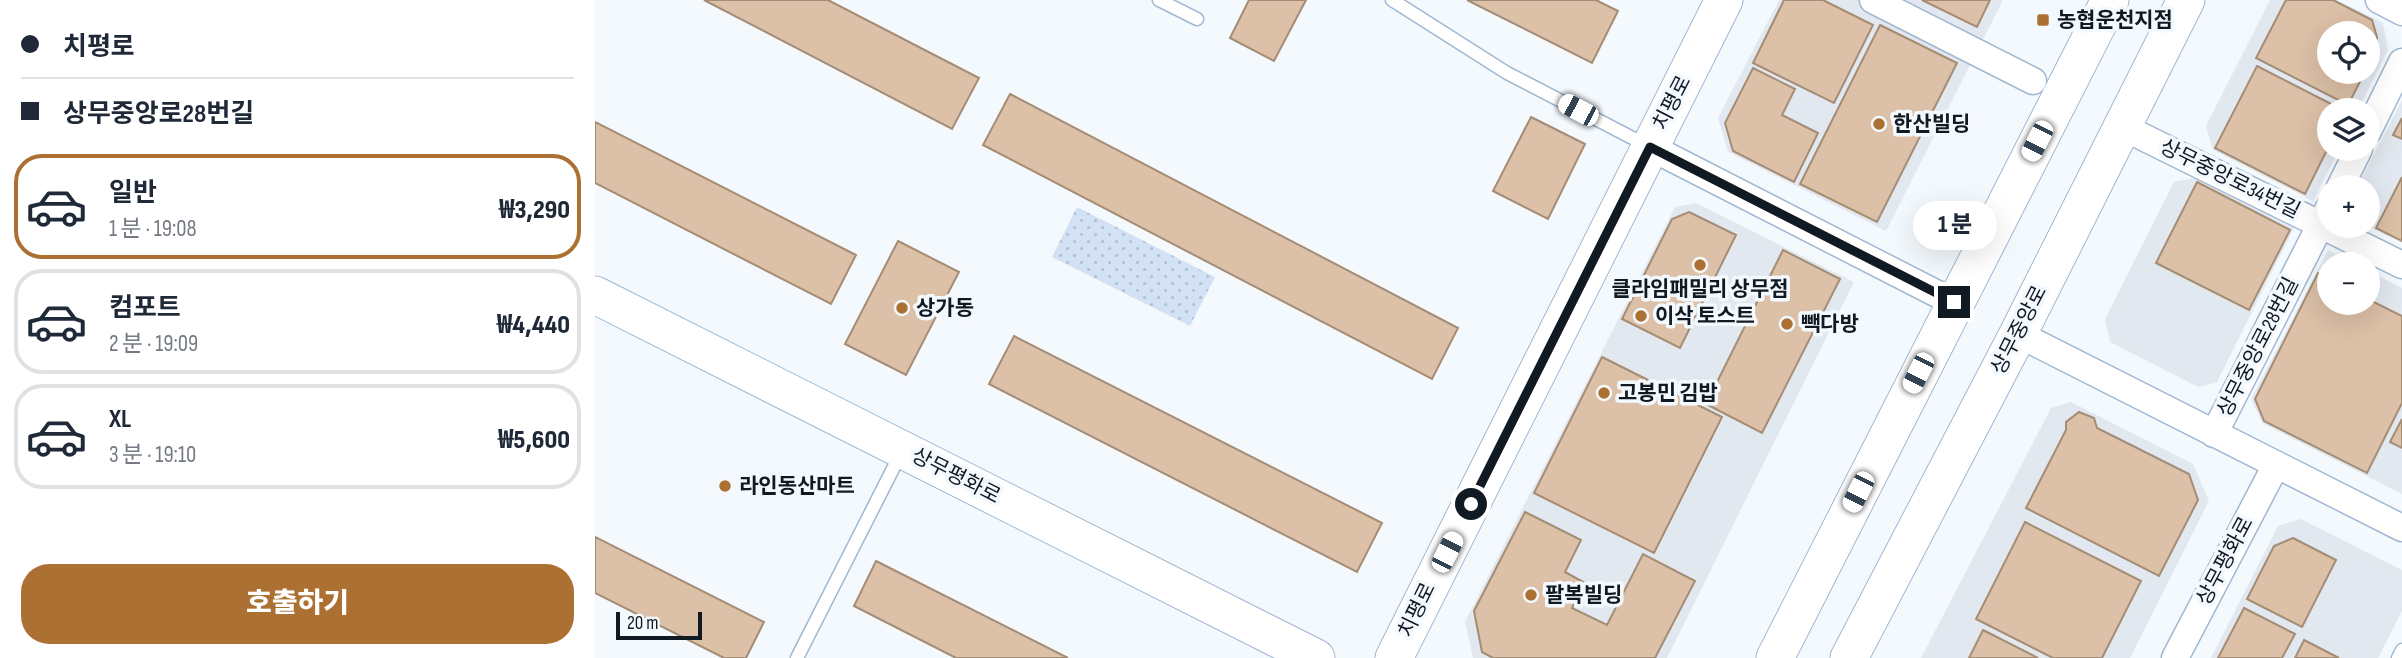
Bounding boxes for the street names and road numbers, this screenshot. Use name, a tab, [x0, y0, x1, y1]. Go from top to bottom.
street label: 치평로	[1648, 71, 1696, 135]
street label: 상무중앙로34번길	[2156, 134, 2304, 224]
street label: 상무중앙로28번길	[2212, 273, 2304, 421]
street label: 상무중앙로	[1986, 281, 2052, 379]
street label: 상무평화로	[907, 443, 1005, 509]
street label: 상무평화로	[2191, 512, 2259, 610]
street label: 치평로	[1393, 578, 1441, 642]

